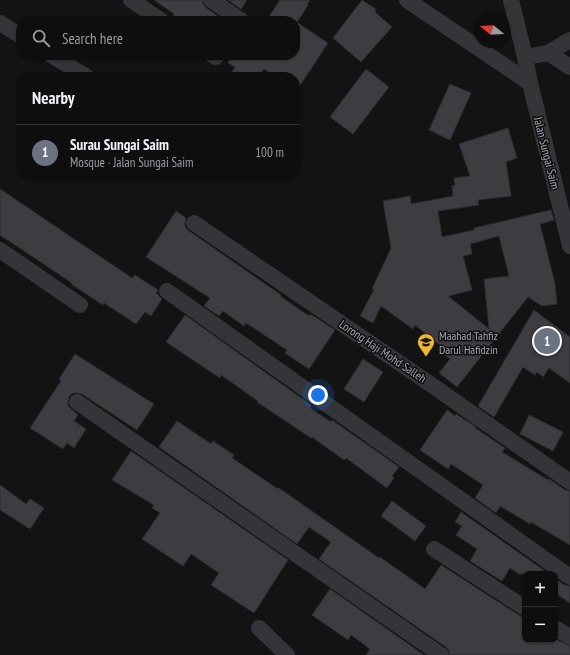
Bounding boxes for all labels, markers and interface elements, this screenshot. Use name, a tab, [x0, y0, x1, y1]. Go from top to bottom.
north arrow	[474, 12, 510, 48]
search box	[16, 16, 300, 60]
icon: search	[30, 27, 52, 49]
text: Search here	[62, 29, 123, 48]
text: Nearby	[32, 87, 75, 109]
street label: Jalan Sungai Saim	[531, 114, 563, 191]
text: Surau Sungai Saim	[70, 135, 169, 154]
text: 1	[42, 144, 48, 161]
text: 100 m	[255, 144, 284, 161]
text: Mosque · Jalan Sungai Saim	[70, 154, 194, 171]
street label: Lorong Haji Mohd Salleh	[337, 316, 429, 386]
pin: 1	[534, 326, 560, 356]
place label: Maahad Tahfiz Darul Hafidzin	[439, 328, 498, 357]
school or university icon: Maahad Tahfiz Darul Hafidzin	[416, 332, 436, 357]
your location	[308, 385, 328, 405]
map controls	[522, 571, 558, 643]
button: +	[522, 571, 558, 607]
button: −	[522, 607, 558, 643]

